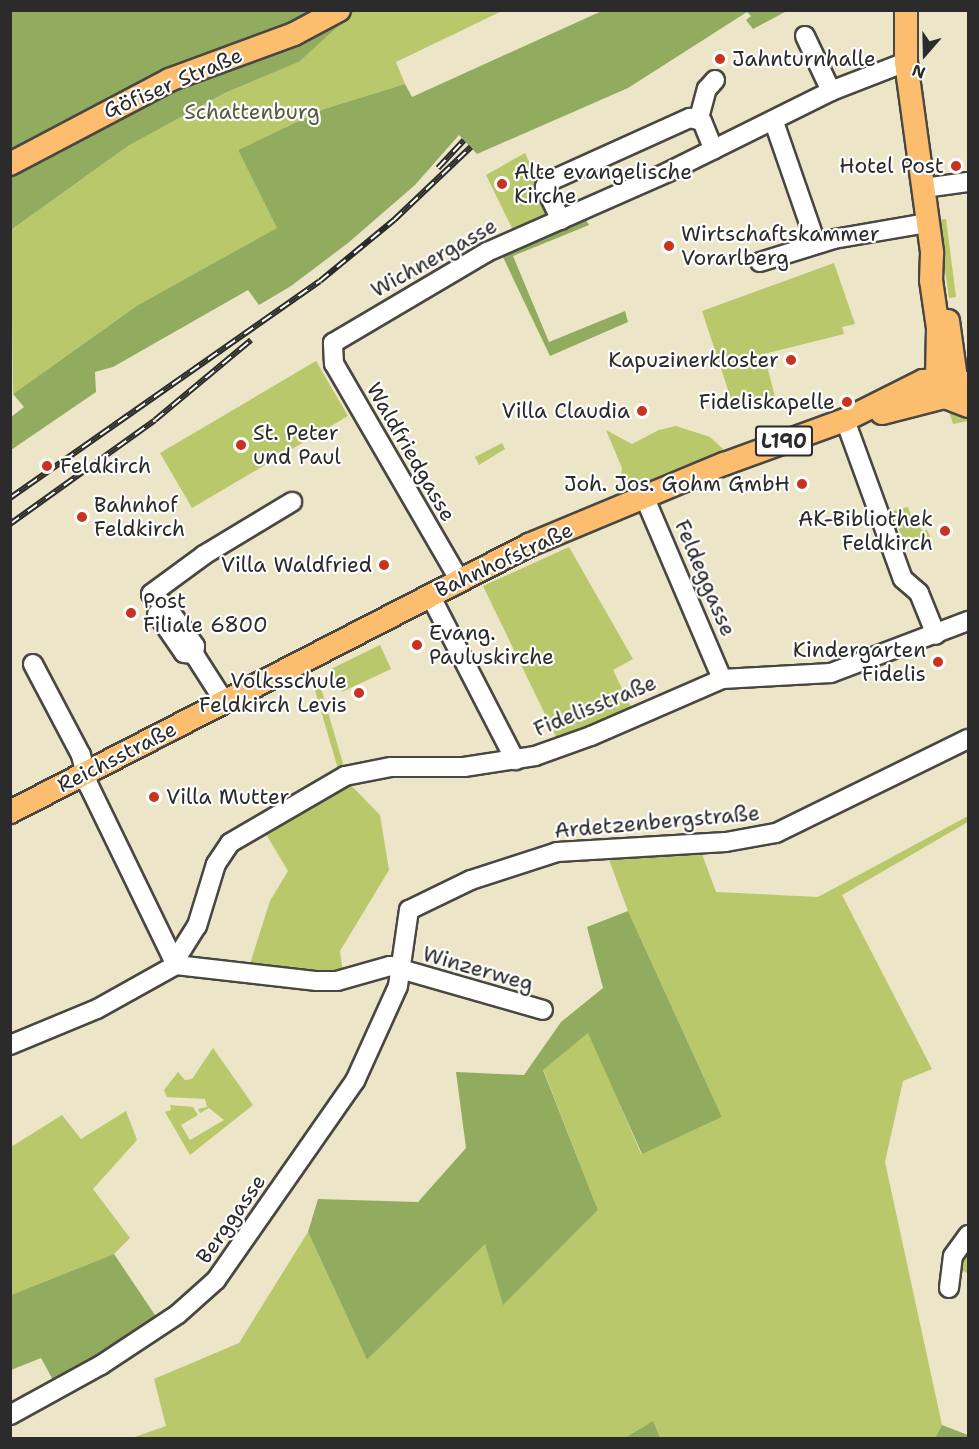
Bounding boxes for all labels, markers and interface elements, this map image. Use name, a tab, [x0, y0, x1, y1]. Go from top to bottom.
north arrow	[895, 24, 955, 84]
street label: Göfiser Straße	[100, 42, 246, 124]
place label: Jahnturnhalle	[732, 46, 876, 72]
marker: Jahnturnhalle	[713, 52, 727, 66]
text: N	[909, 59, 928, 83]
park label: Schattenburg	[184, 99, 320, 125]
place label: Hotel Post	[839, 153, 944, 179]
place label: Alte evangelische Kirche	[514, 159, 692, 209]
marker: Hotel Post	[949, 159, 963, 173]
marker: Alte evangelische Kirche	[495, 177, 509, 191]
street label: Wichnergasse	[367, 213, 501, 303]
place label: Wirtschaftskammer Vorarlberg	[681, 221, 880, 271]
marker: Wirtschaftskammer Vorarlberg	[662, 239, 676, 253]
place label: Kapuzinerkloster	[608, 347, 779, 373]
marker: Kapuzinerkloster	[784, 353, 798, 367]
street label: Waldfriedgasse	[361, 378, 461, 526]
place label: Fideliskapelle	[699, 389, 835, 415]
marker: Fideliskapelle	[840, 395, 854, 409]
place label: Villa Claudia	[502, 398, 630, 424]
marker: Villa Claudia	[635, 404, 649, 418]
place label: St. Peter und Paul	[253, 420, 341, 470]
road number: L190	[754, 424, 814, 458]
marker: St. Peter und Paul	[234, 438, 248, 452]
place label: Feldkirch	[60, 453, 151, 479]
marker: Feldkirch	[38, 457, 56, 475]
place label: Joh. Jos. Gohm GmbH	[564, 471, 790, 497]
marker: Joh. Jos. Gohm GmbH	[795, 477, 809, 491]
place label: Bahnhof Feldkirch	[94, 492, 185, 542]
place label: AK-Bibliothek Feldkirch	[798, 506, 933, 556]
marker: Bahnhof Feldkirch	[75, 510, 89, 524]
street label: Feldeggasse	[669, 516, 741, 640]
street label: Bahnhofstraße	[431, 517, 577, 603]
marker: AK-Bibliothek Feldkirch	[938, 524, 952, 538]
place label: Villa Waldfried	[221, 552, 372, 578]
marker: Villa Waldfried	[377, 558, 391, 572]
place label: Post Filiale 6800	[143, 588, 268, 638]
marker: Post Filiale 6800	[124, 606, 138, 620]
place label: Evang. Pauluskirche	[429, 620, 554, 670]
place label: Kindergarten Fidelis	[793, 637, 926, 687]
marker: Evang. Pauluskirche	[410, 638, 424, 652]
marker: Kindergarten Fidelis	[931, 655, 945, 669]
place label: Volksschule Feldkirch Levis	[199, 668, 347, 718]
street label: Fidelisstraße	[530, 670, 660, 742]
marker: Volksschule Feldkirch Levis	[352, 686, 366, 700]
street label: Reichsstraße	[53, 716, 181, 798]
place label: Villa Mutter	[166, 784, 289, 810]
marker: Villa Mutter	[147, 790, 161, 804]
street label: Ardetzenbergstraße	[553, 800, 761, 844]
street label: Winzerweg	[420, 941, 536, 997]
street label: Berggasse	[191, 1170, 271, 1268]

